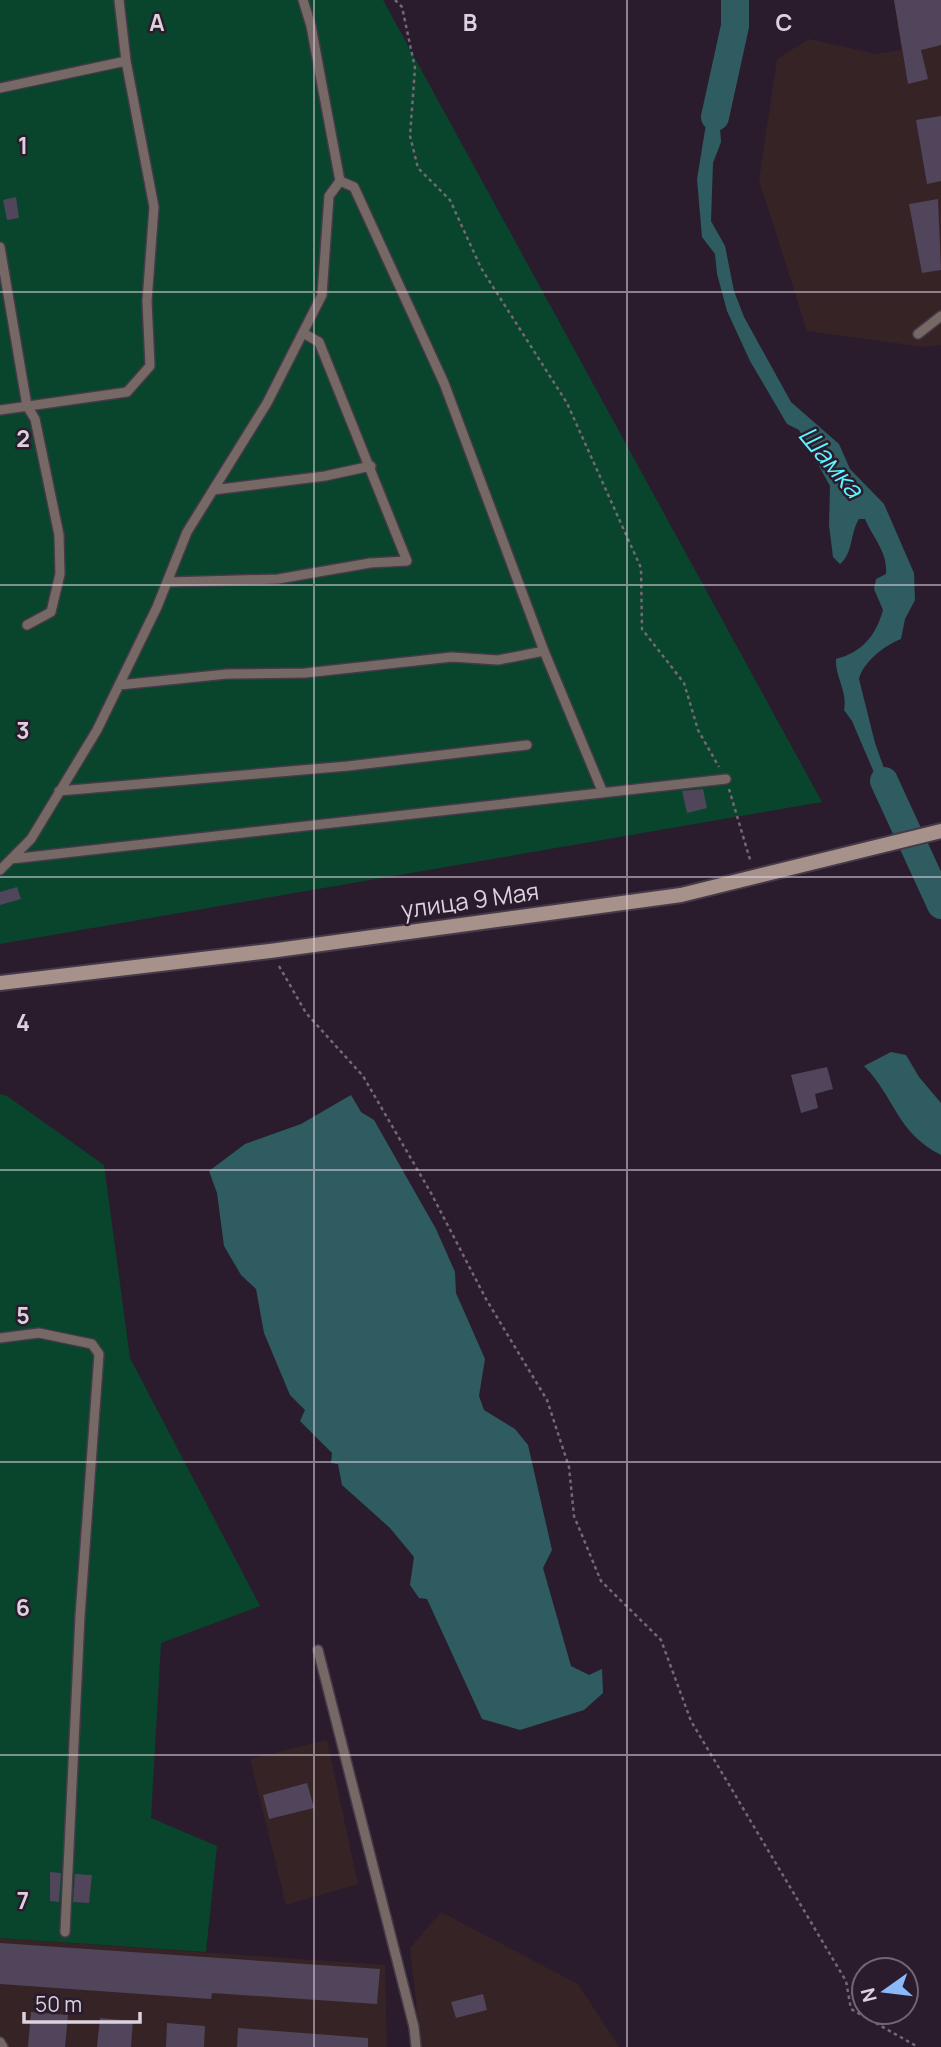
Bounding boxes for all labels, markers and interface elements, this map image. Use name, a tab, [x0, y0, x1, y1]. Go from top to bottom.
text: A	[149, 6, 165, 38]
text: B	[463, 6, 477, 38]
text: C	[776, 6, 793, 38]
text: 1	[18, 129, 28, 161]
water label: Шамка	[791, 418, 873, 506]
text: 2	[16, 422, 30, 454]
text: 3	[16, 714, 30, 746]
street label: улица 9 Мая	[399, 873, 541, 926]
text: 4	[16, 1006, 30, 1038]
text: 5	[16, 1299, 30, 1331]
text: 6	[16, 1591, 30, 1623]
text: 7	[17, 1884, 29, 1916]
north arrow	[850, 1956, 920, 2026]
scale bar	[24, 1980, 140, 2024]
text: N	[854, 1985, 883, 2005]
text: 50 m	[35, 1990, 82, 2018]

